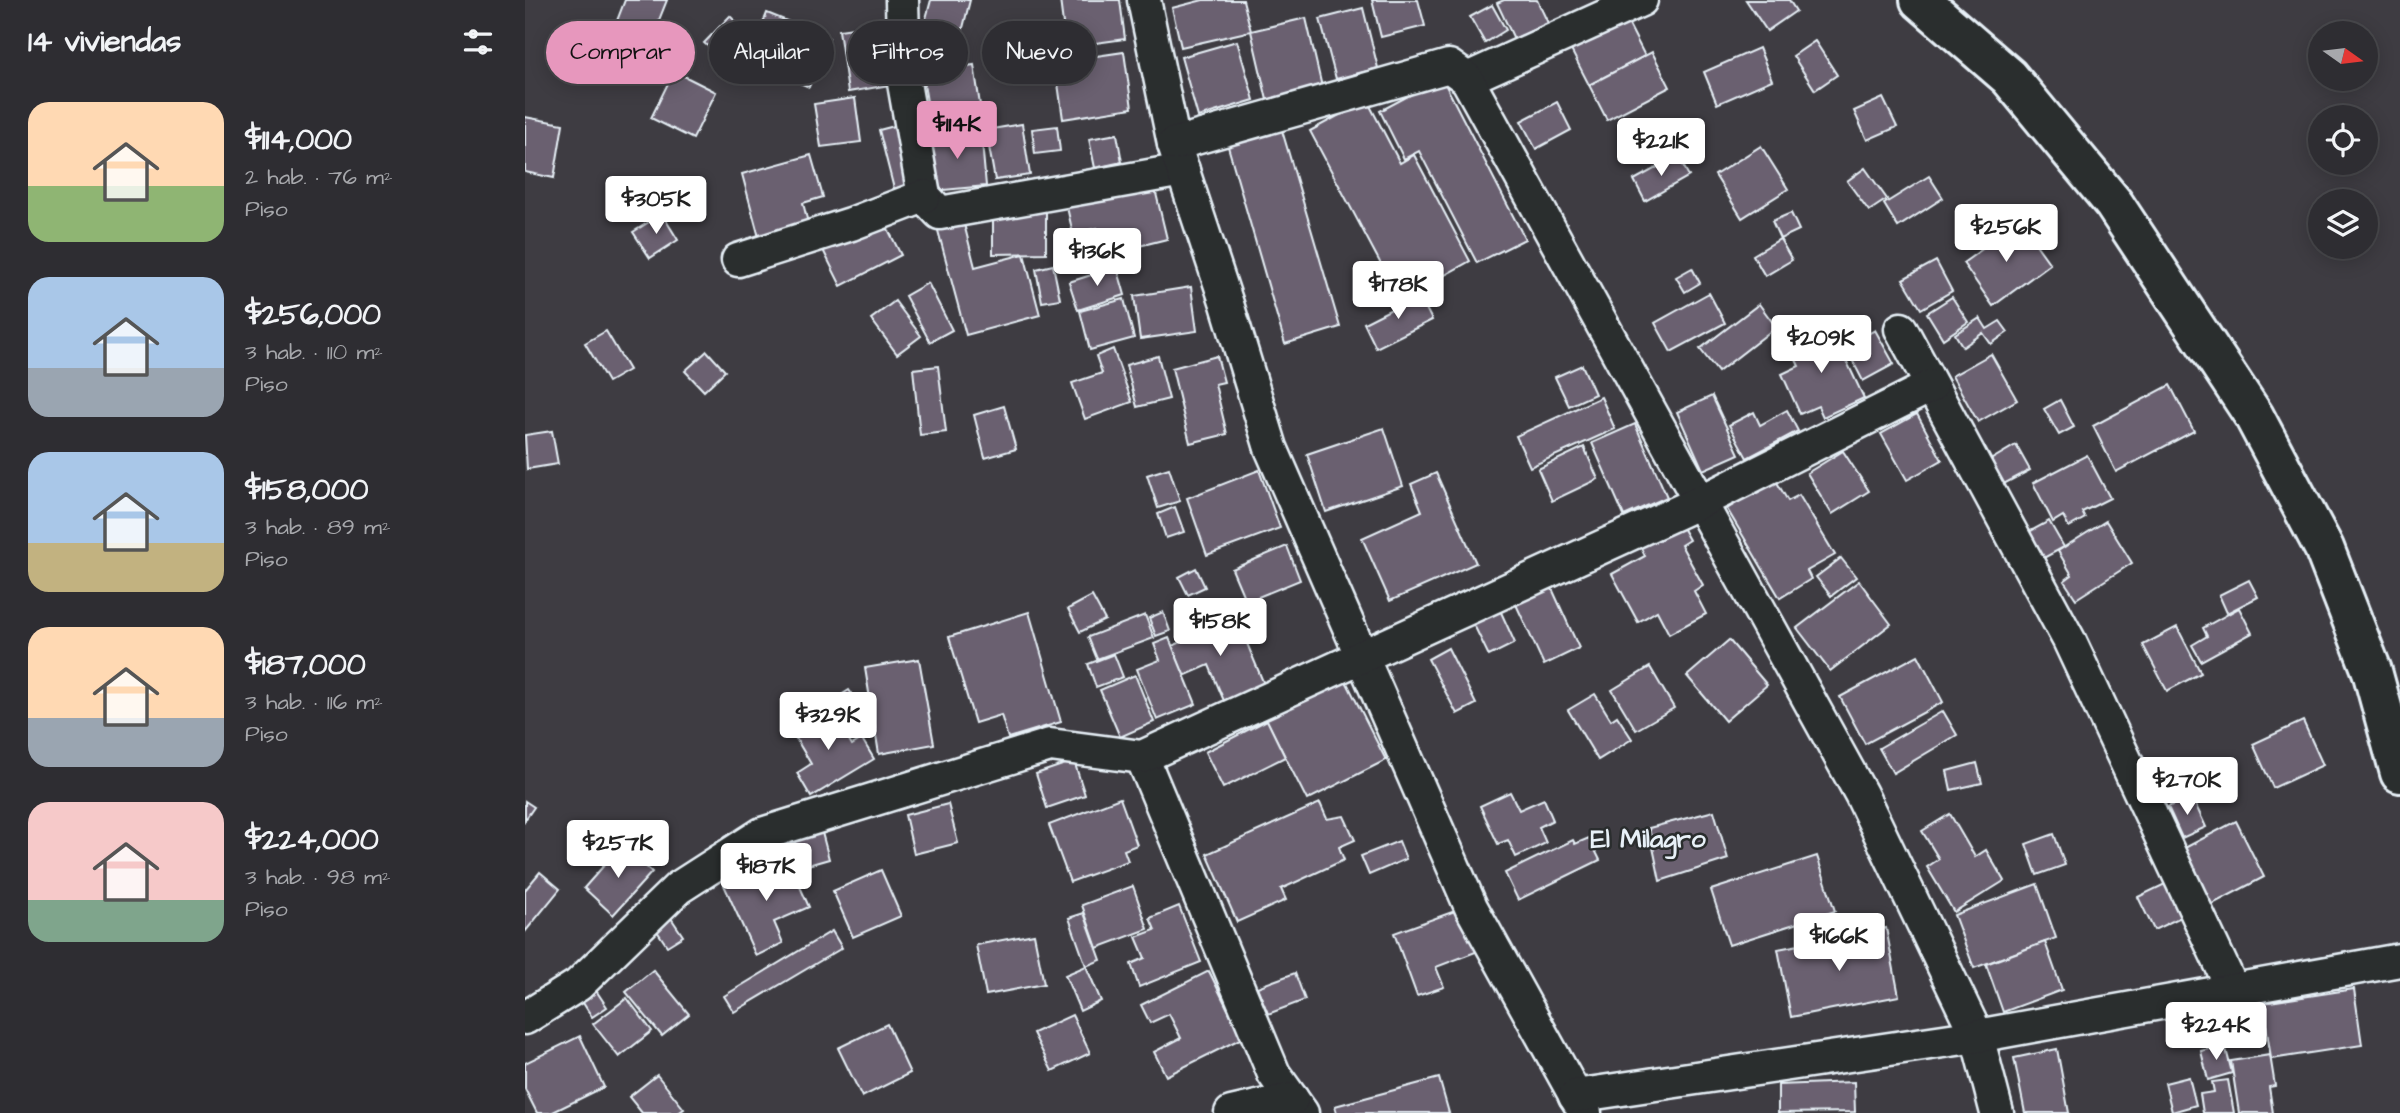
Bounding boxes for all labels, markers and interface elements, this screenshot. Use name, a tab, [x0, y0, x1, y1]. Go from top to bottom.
text: 14 viviendas	[28, 21, 181, 63]
chip: Comprar	[546, 21, 695, 84]
chip: Alquilar	[709, 21, 834, 84]
chip: Filtros	[848, 21, 968, 84]
chip: Nuevo	[982, 21, 1096, 84]
north arrow	[2308, 21, 2378, 91]
map controls	[2308, 21, 2378, 259]
icon: filters	[459, 23, 497, 61]
pin: $114K	[908, 102, 1006, 161]
button: locate	[2308, 105, 2378, 175]
text: $114K	[933, 108, 981, 140]
pin: $221K	[1612, 118, 1710, 178]
text: $114,000	[245, 119, 352, 161]
text: $221K	[1633, 125, 1689, 157]
icon: home	[84, 130, 168, 214]
text: 2 hab. · 76 m²	[245, 161, 393, 193]
pin: $305K	[607, 176, 705, 236]
text: $305K	[621, 183, 691, 215]
button: layers	[2308, 189, 2378, 259]
text: Piso	[245, 193, 288, 225]
pin: $256K	[1957, 204, 2055, 264]
text: $256K	[1971, 211, 2041, 243]
pin: $136K	[1048, 229, 1146, 288]
text: $136K	[1069, 235, 1125, 267]
pin: $178K	[1349, 262, 1447, 321]
text: $178K	[1369, 268, 1427, 300]
text: $256,000	[245, 294, 381, 336]
icon: home	[84, 305, 168, 389]
pin: $209K	[1772, 316, 1870, 375]
text: $209K	[1787, 322, 1855, 354]
text: 3 hab. · 110 m²	[245, 336, 383, 368]
text: Piso	[245, 368, 288, 400]
text: $158,000	[245, 469, 368, 511]
icon: home	[84, 480, 168, 564]
text: 3 hab. · 89 m²	[245, 511, 391, 543]
text: Piso	[245, 543, 288, 575]
pin: $158K	[1171, 598, 1269, 658]
text: $158K	[1190, 605, 1250, 637]
text: $187,000	[245, 644, 366, 686]
icon: home	[84, 655, 168, 739]
text: 3 hab. · 116 m²	[245, 686, 383, 718]
pin: $329K	[779, 692, 877, 752]
text: $329K	[796, 699, 860, 731]
text: Piso	[245, 718, 288, 750]
pin: $270K	[2138, 758, 2236, 817]
text: $270K	[2153, 764, 2221, 796]
text: $224,000	[245, 819, 379, 861]
pin: $257K	[569, 820, 667, 880]
district label: El Milagro	[1590, 821, 1706, 860]
text: $257K	[583, 827, 653, 859]
icon: home	[84, 830, 168, 914]
pin: $187K	[717, 844, 815, 903]
text: $187K	[737, 850, 795, 882]
text: 3 hab. · 98 m²	[245, 861, 391, 893]
text: Piso	[245, 893, 288, 925]
pin: $166K	[1790, 914, 1888, 973]
text: $166K	[1810, 920, 1868, 952]
pin: $224K	[2167, 1002, 2265, 1062]
text: $224K	[2182, 1009, 2250, 1041]

